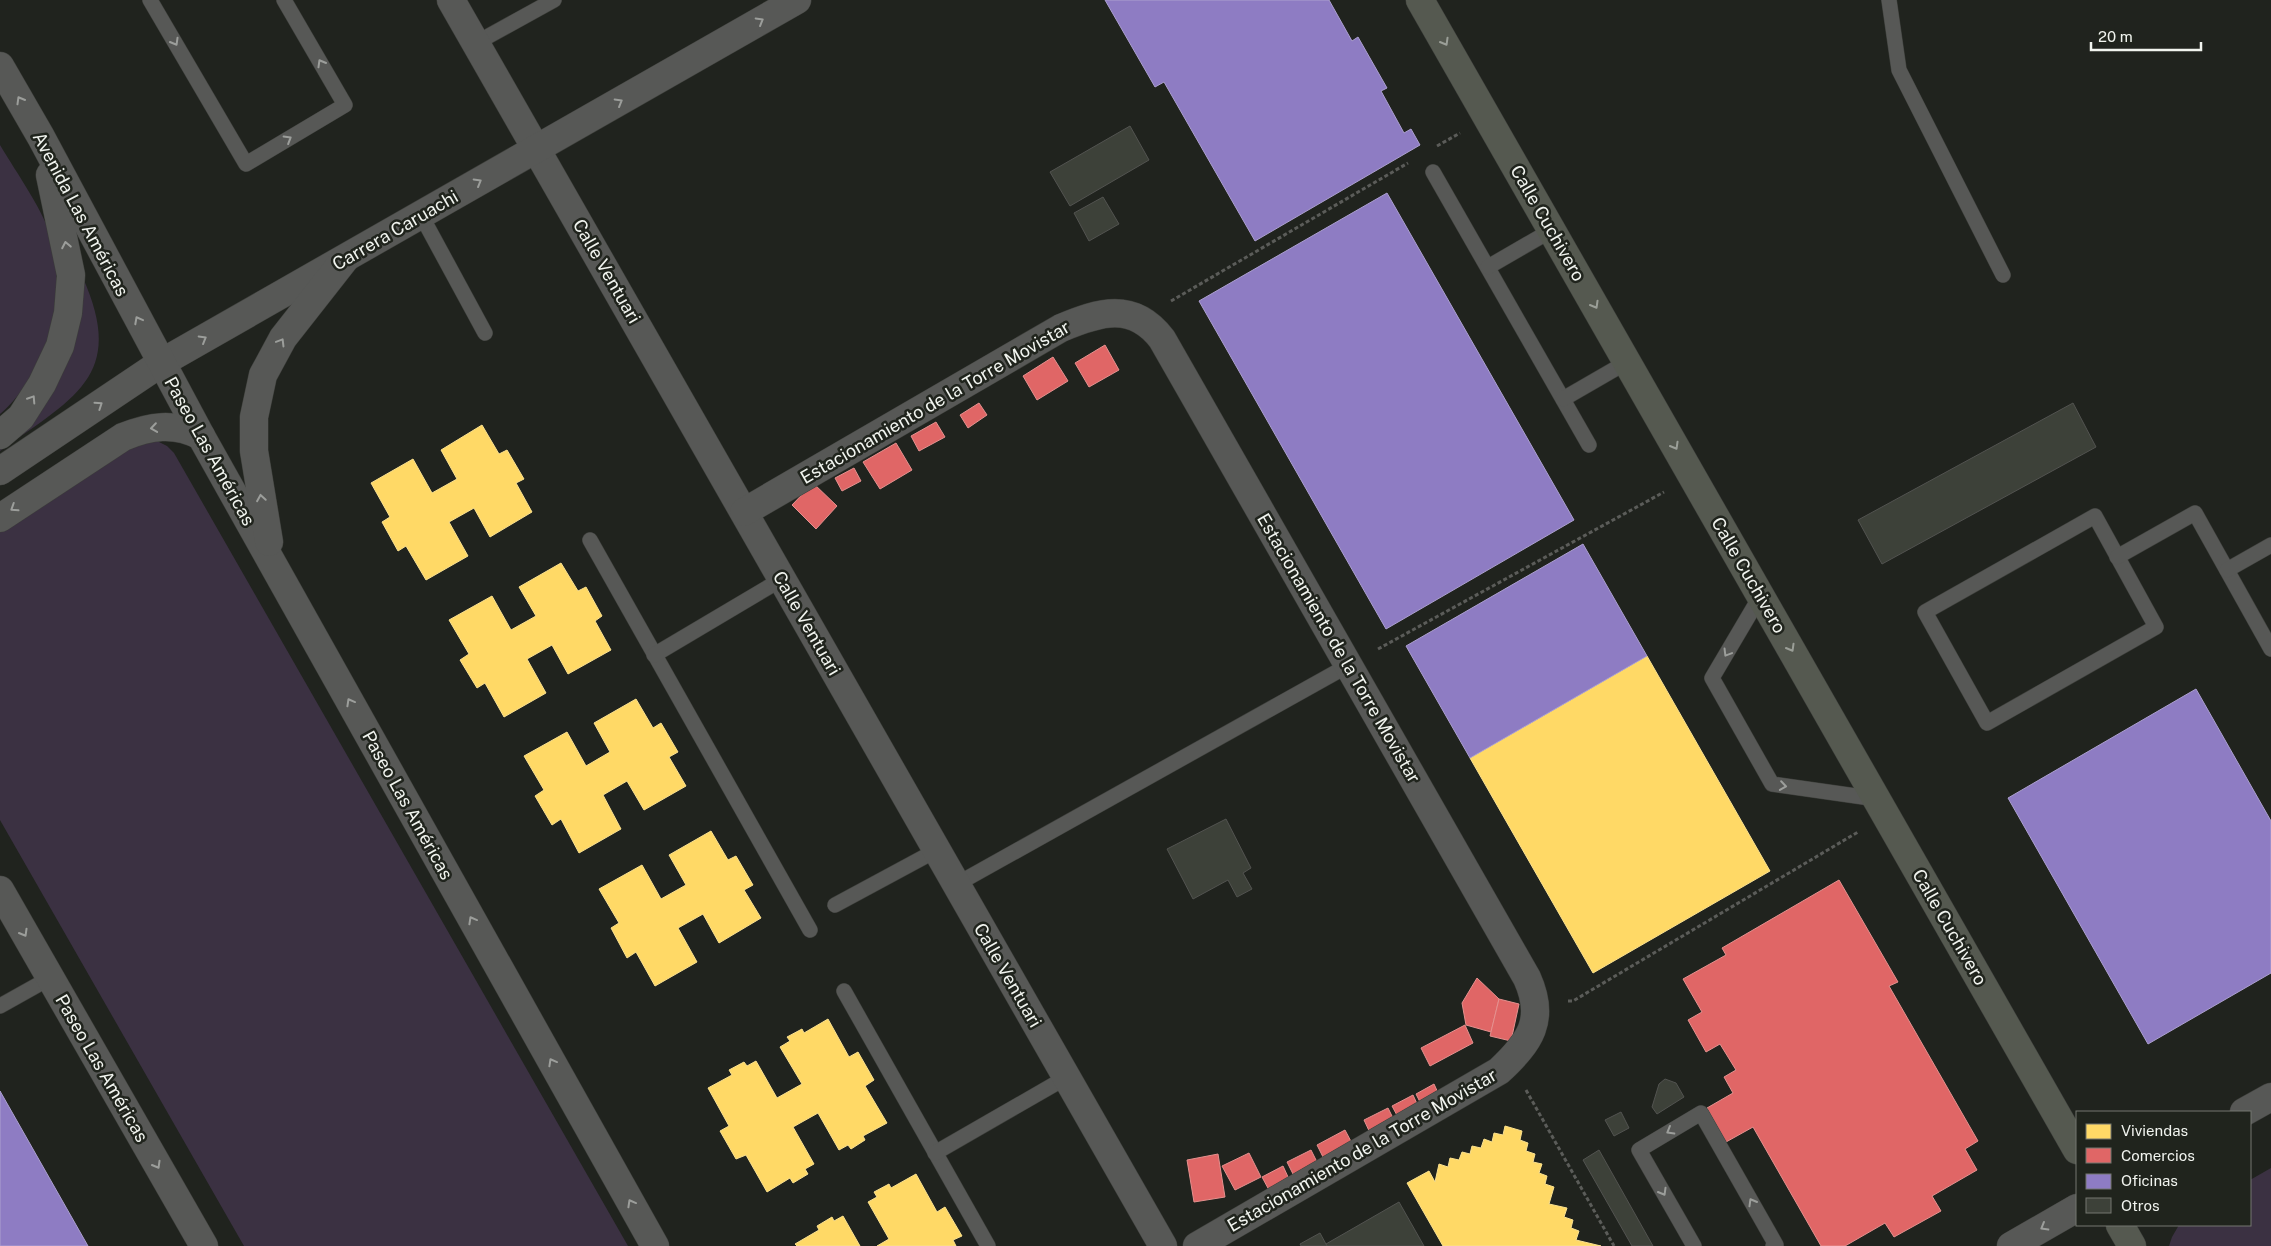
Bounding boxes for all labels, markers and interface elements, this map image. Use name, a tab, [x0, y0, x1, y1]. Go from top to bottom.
one-way arrow	[755, 17, 764, 27]
scale bar	[2091, 20, 2201, 52]
text: 20 m	[2098, 28, 2133, 45]
one-way arrow	[168, 37, 178, 46]
one-way arrow	[1438, 37, 1448, 46]
one-way arrow	[317, 59, 327, 68]
one-way arrow	[16, 97, 26, 106]
one-way arrow	[614, 98, 623, 108]
street label: Avenida Las Américas	[29, 128, 133, 300]
one-way arrow	[282, 135, 291, 145]
street label: Calle Cuchivero	[1506, 161, 1590, 285]
one-way arrow	[472, 178, 481, 188]
street label: Carrera Caruachi	[328, 186, 462, 274]
street label: Calle Ventuari	[569, 215, 645, 327]
one-way arrow	[61, 241, 71, 250]
one-way arrow	[1588, 300, 1598, 309]
street label: Estacionamiento de la Torre Movistar	[797, 316, 1073, 488]
one-way arrow	[134, 317, 144, 326]
one-way arrow	[198, 336, 207, 346]
one-way arrow	[275, 338, 285, 347]
street label: Paseo Las Américas	[160, 373, 260, 529]
one-way arrow	[26, 396, 35, 405]
one-way arrow	[93, 402, 102, 411]
one-way arrow	[150, 422, 158, 433]
one-way arrow	[1669, 441, 1679, 450]
one-way arrow	[256, 493, 267, 501]
one-way arrow	[11, 502, 20, 512]
street label: Estacionamiento de la Torre Movistar	[1253, 510, 1425, 786]
street label: Calle Cuchivero	[1707, 513, 1791, 637]
street label: Calle Ventuari	[769, 567, 845, 679]
one-way arrow	[1784, 643, 1794, 652]
one-way arrow	[1724, 647, 1734, 656]
one-way arrow	[346, 698, 356, 707]
street label: Paseo Las Américas	[358, 727, 458, 883]
one-way arrow	[1779, 780, 1787, 791]
street label: Calle Cuchivero	[1908, 865, 1992, 989]
one-way arrow	[469, 916, 479, 925]
street label: Calle Ventuari	[970, 919, 1046, 1031]
one-way arrow	[18, 927, 28, 936]
street label: Paseo Las Américas	[51, 990, 153, 1146]
one-way arrow	[548, 1058, 558, 1067]
street label: Estacionamiento de la Torre Movistar	[1224, 1064, 1500, 1236]
legend	[2076, 1111, 2251, 1226]
text: Viviendas	[2121, 1122, 2188, 1139]
one-way arrow	[1666, 1125, 1675, 1135]
text: Comercios	[2121, 1147, 2195, 1164]
one-way arrow	[151, 1159, 161, 1168]
text: Oficinas	[2121, 1172, 2178, 1189]
one-way arrow	[1657, 1186, 1667, 1195]
text: Otros	[2121, 1197, 2160, 1214]
one-way arrow	[1748, 1199, 1758, 1208]
one-way arrow	[628, 1200, 638, 1209]
one-way arrow	[2041, 1221, 2050, 1231]

